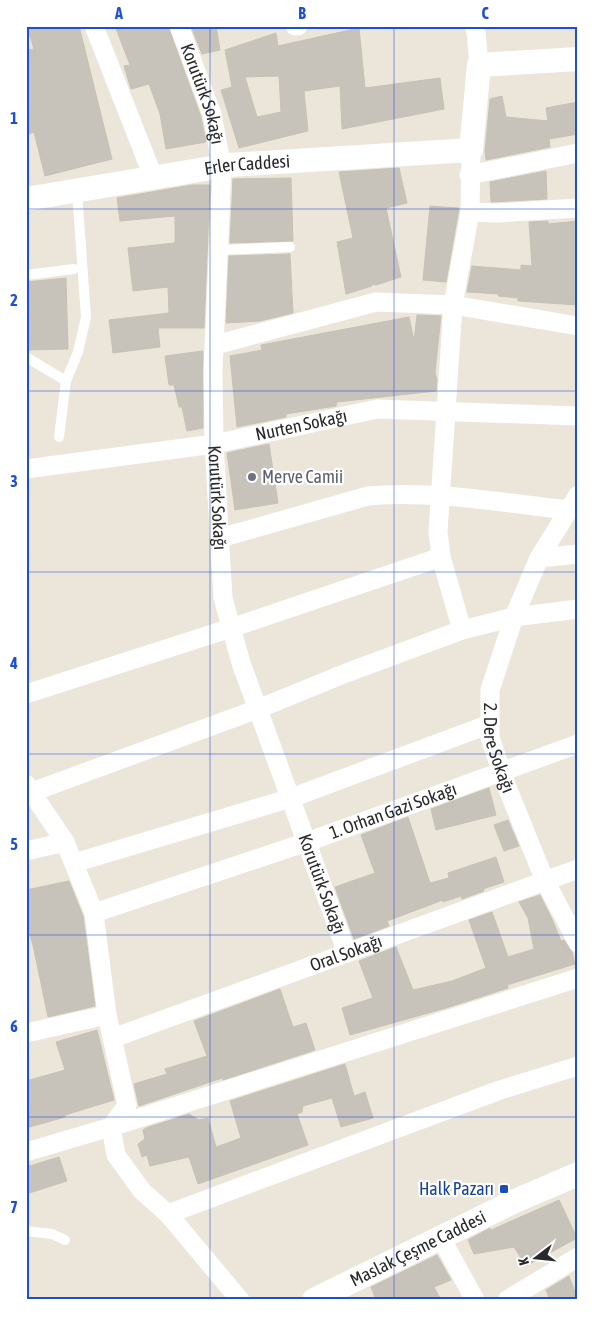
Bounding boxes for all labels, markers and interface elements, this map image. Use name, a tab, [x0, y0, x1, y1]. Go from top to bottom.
text: A	[114, 4, 123, 22]
text: B	[298, 4, 306, 22]
text: C	[481, 4, 489, 22]
street label: Korutürk Sokağı	[177, 41, 228, 146]
text: 1	[10, 109, 18, 127]
street label: Erler Caddesi	[203, 150, 291, 179]
text: 2	[10, 291, 18, 309]
street label: Nurten Sokağı	[254, 405, 349, 445]
street label: Korutürk Sokağı	[204, 445, 231, 551]
place label: Merve Camii	[262, 466, 343, 487]
marker: Merve Camii	[246, 471, 258, 483]
text: 3	[10, 472, 18, 490]
text: 4	[9, 654, 18, 672]
street label: 2. Dere Sokağı	[480, 703, 519, 796]
street label: 1. Orhan Gazi Sokağı	[326, 778, 459, 843]
street label: Korutürk Sokağı	[294, 831, 350, 937]
text: 5	[10, 835, 18, 853]
street label: Oral Sokağı	[307, 930, 385, 976]
text: 6	[10, 1017, 18, 1035]
place label: Halk Pazarı	[419, 1178, 494, 1199]
marker: Halk Pazarı	[498, 1183, 510, 1195]
text: 7	[10, 1198, 18, 1216]
street label: Maslak Çeşme Caddesi	[346, 1206, 489, 1291]
north arrow	[512, 1234, 562, 1284]
text: K	[515, 1256, 532, 1267]

